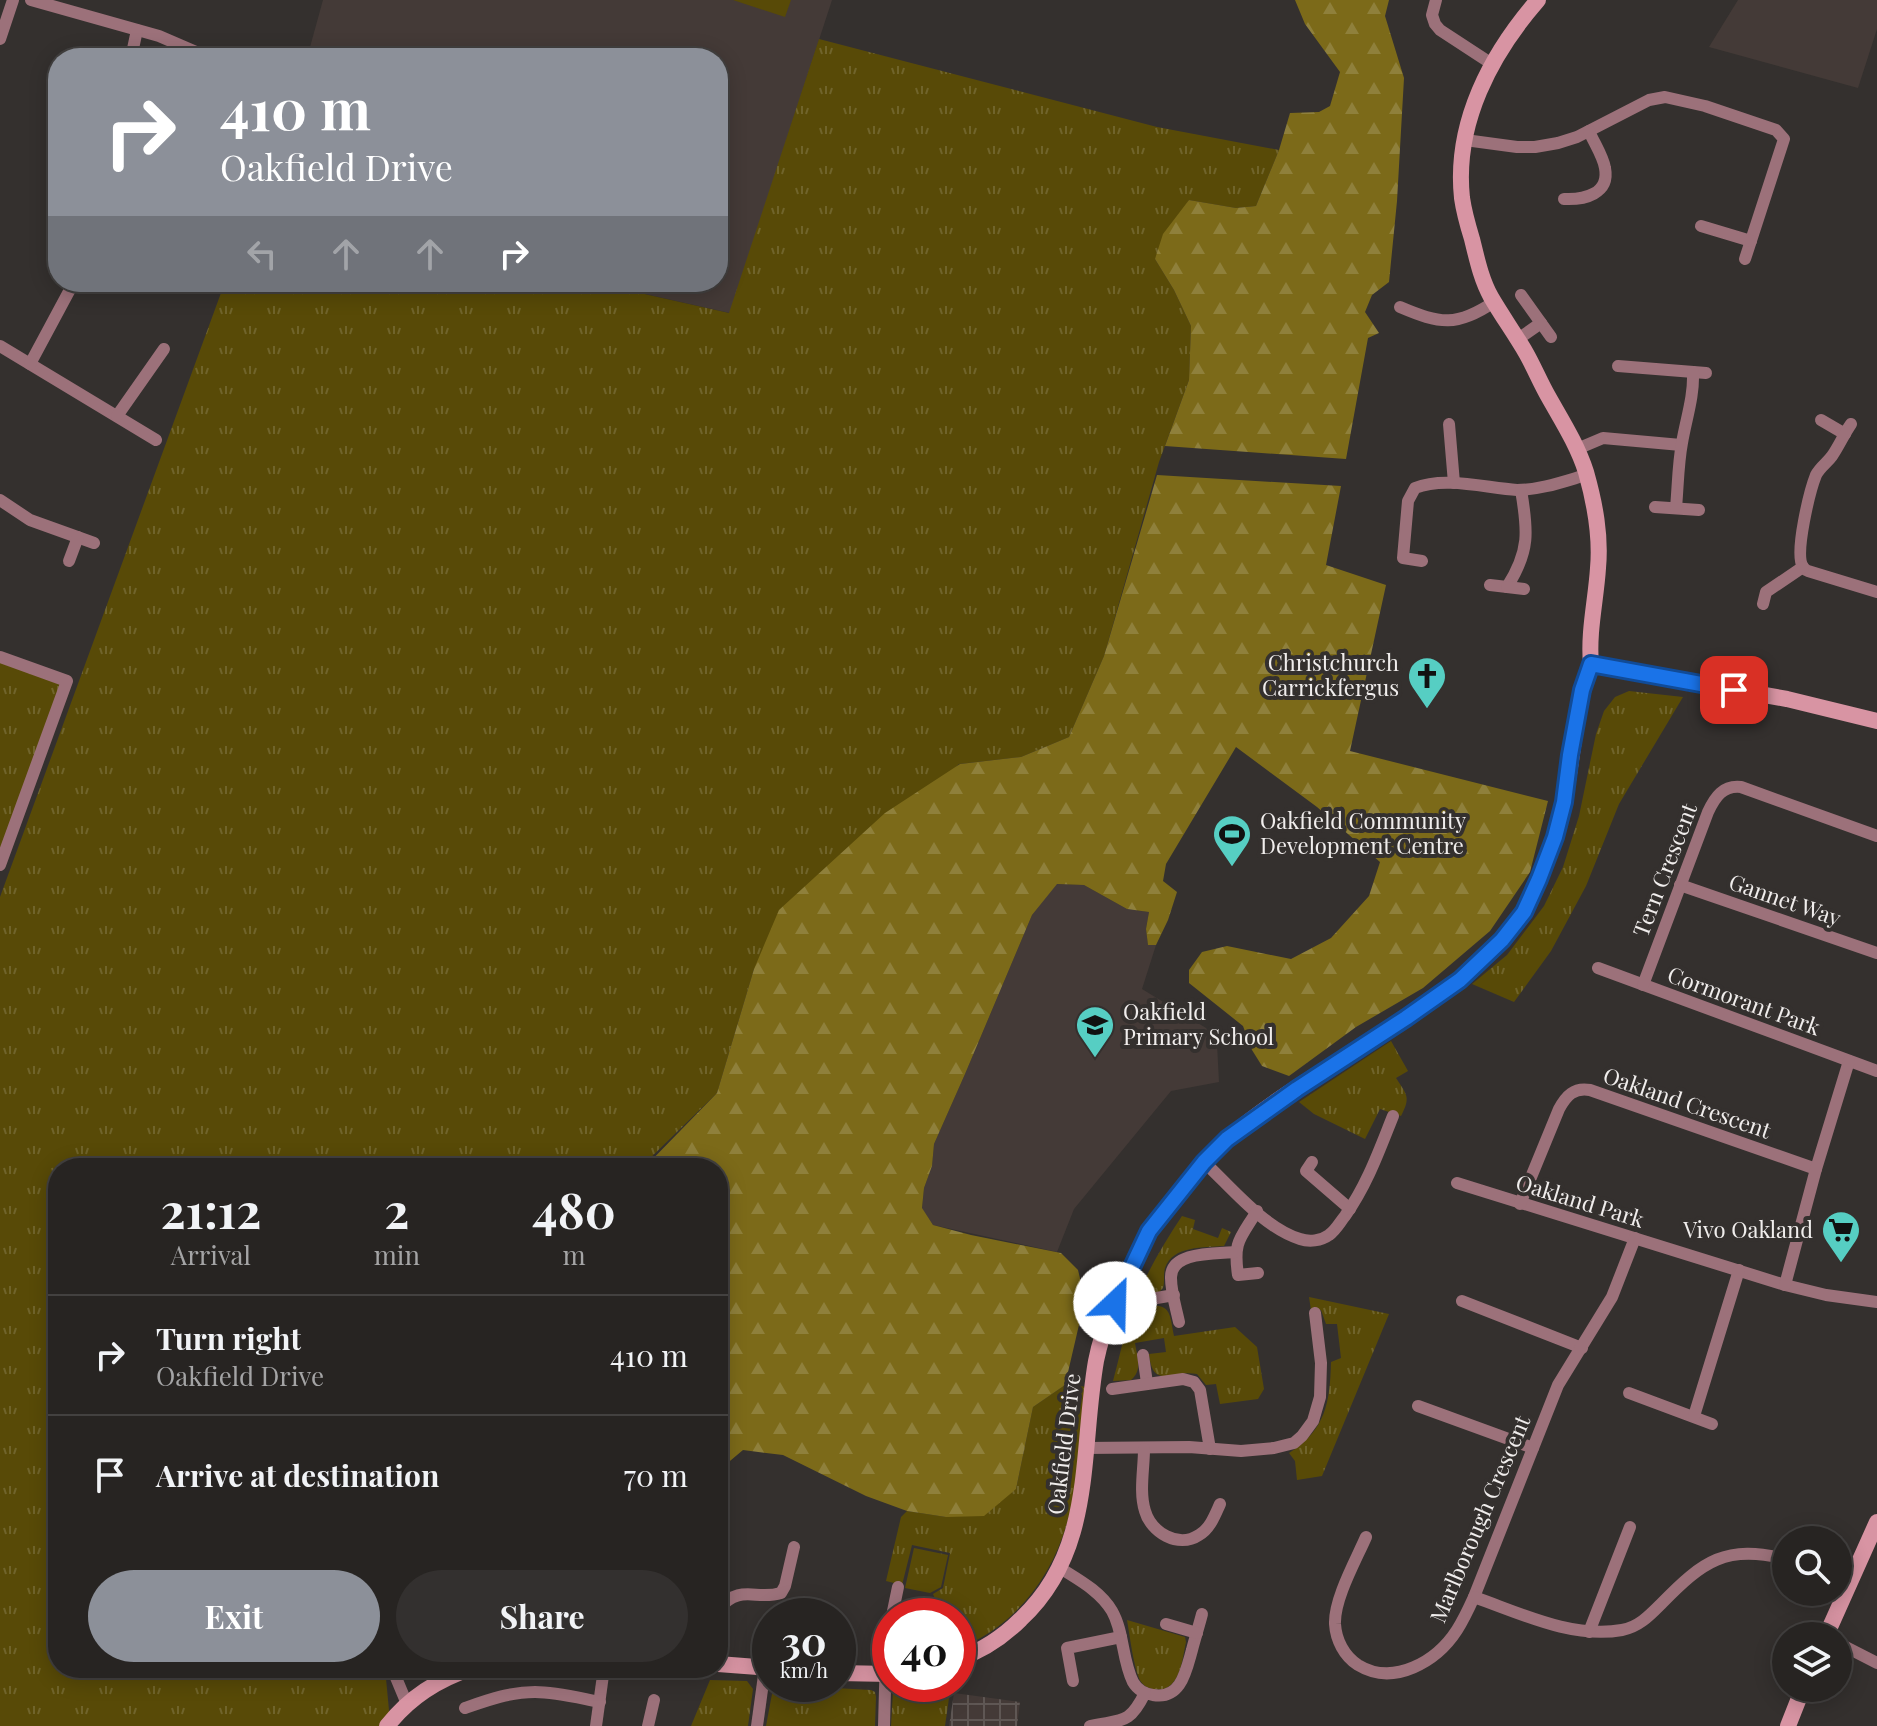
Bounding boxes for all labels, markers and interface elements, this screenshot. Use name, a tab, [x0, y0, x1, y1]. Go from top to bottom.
text: 410 m	[220, 70, 371, 145]
icon: right	[88, 80, 192, 184]
text: Oakfield Drive	[220, 142, 453, 190]
icon: left	[240, 232, 284, 276]
icon: ahead	[324, 232, 368, 276]
icon: ahead	[408, 232, 452, 276]
icon: right	[492, 232, 536, 276]
place label: Christchurch Carrickfergus	[1262, 647, 1399, 702]
church icon: Christchurch Carrickfergus	[1406, 655, 1448, 710]
pin	[1700, 656, 1768, 724]
icon: arrive	[1712, 668, 1756, 712]
street label: Tern Crescent	[1625, 798, 1704, 941]
place label: Oakfield Community Development Centre	[1260, 805, 1466, 860]
sports icon: Oakfield Community Development Centre	[1211, 813, 1253, 868]
street label: Gannet Way	[1725, 866, 1845, 932]
street label: Cormorant Park	[1664, 959, 1825, 1042]
place label: Oakfield Primary School	[1123, 996, 1274, 1051]
school or university icon: Oakfield Primary School	[1074, 1004, 1116, 1059]
street label: Oakland Crescent	[1599, 1059, 1776, 1145]
street label: Oakland Park	[1513, 1166, 1648, 1234]
text: 21:12	[160, 1177, 261, 1241]
text: 2	[384, 1177, 409, 1241]
text: 480	[532, 1177, 616, 1241]
supermarket icon: Vivo Oakland	[1820, 1209, 1862, 1264]
place label: Vivo Oakland	[1682, 1214, 1813, 1244]
text: Arrival	[171, 1237, 251, 1272]
text: min	[374, 1237, 420, 1272]
text: m	[562, 1237, 586, 1272]
position arrow	[1073, 1261, 1157, 1345]
text: Turn right	[156, 1318, 301, 1358]
icon: right	[88, 1333, 132, 1377]
text: 410 m	[610, 1335, 688, 1375]
text: Oakfield Drive	[156, 1358, 324, 1393]
street label: Oakfield Drive	[1039, 1371, 1087, 1516]
street label: Marlborough Crescent	[1422, 1409, 1537, 1627]
icon: arrive	[88, 1453, 132, 1497]
text: Arrive at destination	[156, 1455, 439, 1495]
text: 70 m	[624, 1455, 688, 1495]
map controls	[1772, 1526, 1852, 1702]
button: search	[1772, 1526, 1852, 1606]
button: Exit	[88, 1570, 380, 1662]
button: Share	[396, 1570, 688, 1662]
speed limit sign: 40	[872, 1598, 976, 1702]
text: 30	[781, 1613, 827, 1666]
button: layers	[1772, 1622, 1852, 1702]
text: km/h	[780, 1656, 828, 1683]

